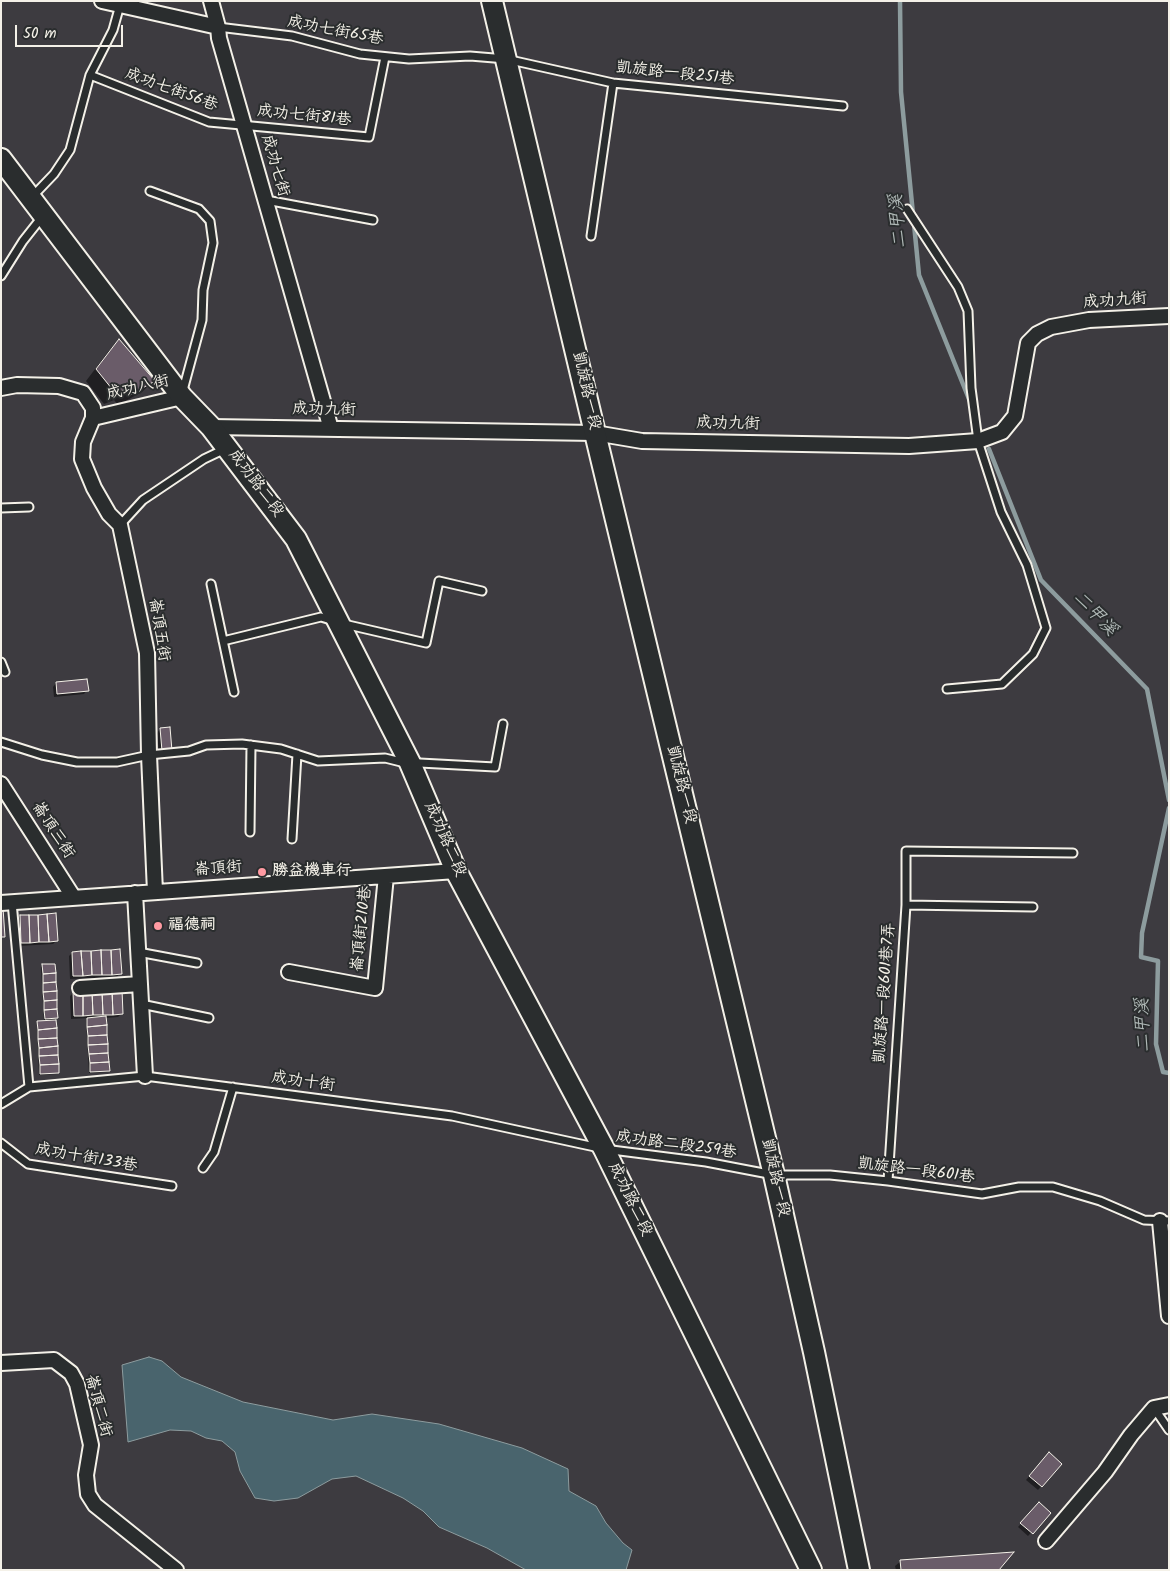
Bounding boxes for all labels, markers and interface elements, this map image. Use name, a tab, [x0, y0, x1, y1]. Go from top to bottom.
street label: 成功七街65巷	[285, 13, 385, 51]
scale bar	[18, 15, 125, 47]
text: 50 m	[23, 22, 57, 46]
street label: 凱旋路一段251巷	[615, 59, 735, 91]
street label: 成功七街56巷	[122, 65, 220, 117]
street label: 成功七街81巷	[256, 103, 352, 131]
street label: 成功七街	[256, 133, 292, 199]
water label: 二甲溪	[887, 193, 913, 249]
street label: 成功九街	[1082, 290, 1148, 314]
street label: 凱旋路一段	[567, 350, 603, 432]
street label: 成功八街	[105, 372, 171, 406]
street label: 成功九街	[292, 401, 356, 421]
street label: 成功九街	[696, 415, 760, 435]
street label: 成功路二段	[223, 446, 287, 522]
water label: 二甲溪	[1067, 588, 1121, 642]
street label: 崙頂五街	[144, 597, 172, 663]
street label: 凱旋路一段	[661, 744, 699, 826]
street label: 崙頂三街	[27, 799, 77, 863]
street label: 成功路二段	[419, 800, 469, 880]
street label: 崙頂街	[193, 859, 243, 881]
place label: 勝益機車行	[272, 862, 352, 882]
marker: 勝益機車行	[256, 866, 268, 878]
street label: 崙頂街210巷	[349, 885, 377, 973]
place label: 福德祠	[168, 916, 216, 936]
marker: 福德祠	[152, 920, 164, 932]
street label: 凱旋路一段601巷7弄	[871, 922, 901, 1064]
water label: 二甲溪	[1133, 998, 1157, 1052]
street label: 成功十街	[270, 1069, 336, 1097]
street label: 成功路二段259巷	[614, 1128, 738, 1164]
street label: 凱旋路一段	[756, 1137, 792, 1219]
street label: 成功十街133巷	[33, 1141, 139, 1177]
street label: 凱旋路一段601巷	[856, 1155, 976, 1189]
street label: 成功路二段	[603, 1160, 655, 1240]
street label: 崙頂二街	[79, 1373, 115, 1439]

